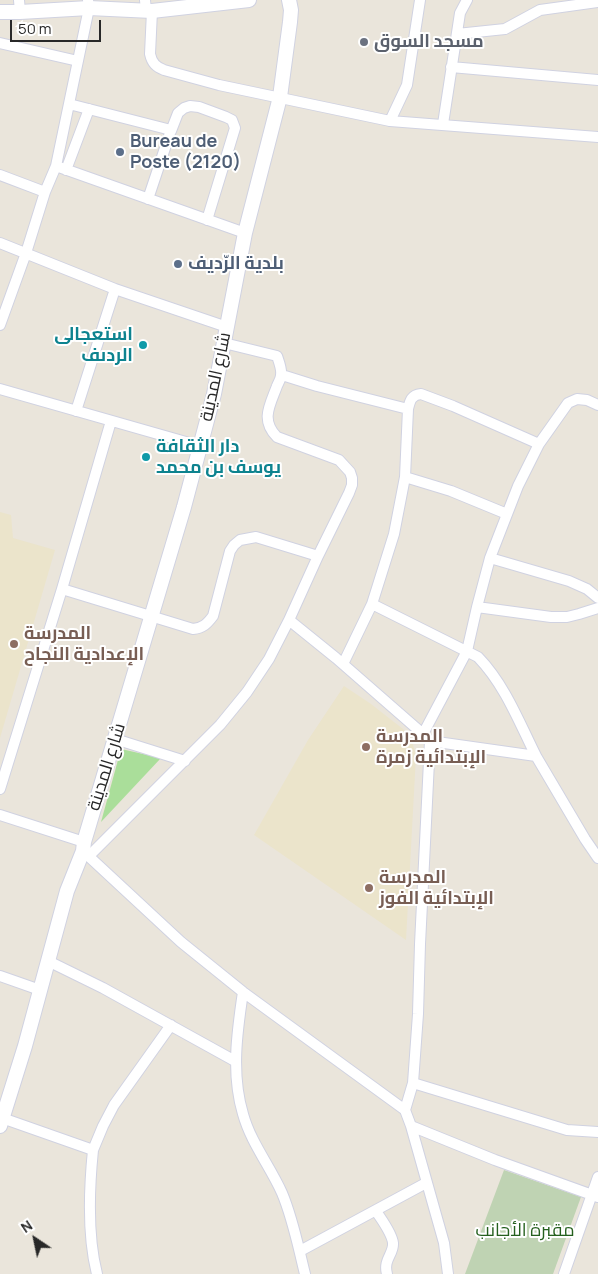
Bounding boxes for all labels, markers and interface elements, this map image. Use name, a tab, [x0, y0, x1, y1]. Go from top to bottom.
scale bar	[12, 10, 104, 42]
text: 50 m	[18, 18, 52, 39]
place label: مسجد السوق	[374, 31, 484, 53]
marker: مسجد السوق	[358, 36, 370, 48]
place label: Bureau de Poste (2120)	[130, 131, 241, 173]
marker: Bureau de Poste (2120)	[114, 146, 126, 158]
place label: بلدية الرّديف	[188, 253, 284, 275]
marker: بلدية الرّديف	[172, 258, 184, 270]
place label: استعجالى الردىف	[54, 324, 133, 366]
street label: شارع المدينة	[196, 330, 236, 424]
marker: استعجالى الردىف	[137, 339, 149, 351]
place label: دار الثقافة يوسف بن محمد	[156, 436, 281, 478]
marker: دار الثقافة يوسف بن محمد	[140, 451, 152, 463]
place label: المدرسة الإعدادية النجاح	[24, 623, 144, 666]
marker: المدرسة الإعدادية النجاح	[8, 638, 20, 650]
street label: شارع المدينة	[83, 721, 131, 813]
place label: المدرسة الإبتدائية زمرة	[376, 726, 486, 769]
marker: المدرسة الإبتدائية زمرة	[360, 741, 372, 753]
place label: المدرسة الإبتدائية الفوز	[379, 867, 494, 910]
marker: المدرسة الإبتدائية الفوز	[363, 882, 375, 894]
north arrow	[10, 1214, 60, 1264]
text: N	[17, 1215, 36, 1237]
park label: مقبرة الأجانب	[475, 1220, 575, 1242]

